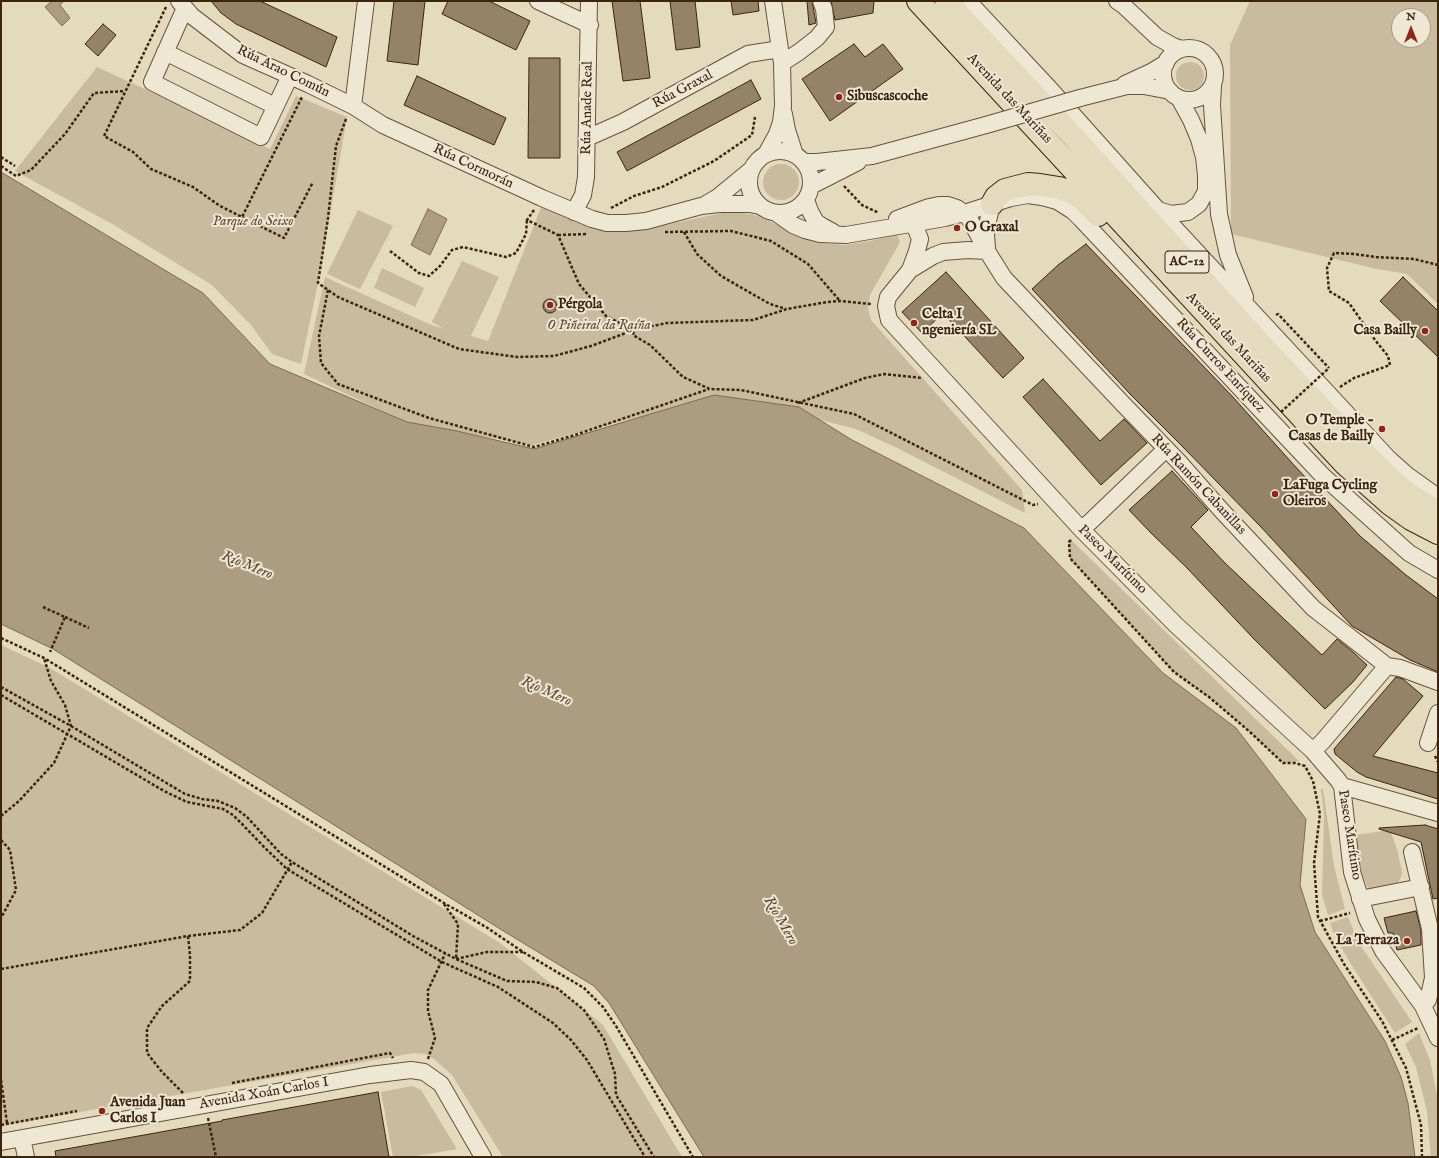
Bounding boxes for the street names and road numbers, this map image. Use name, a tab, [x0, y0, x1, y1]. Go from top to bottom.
street label: Rúa Arao Común	[234, 42, 332, 102]
street label: Avenida das Mariñas	[963, 50, 1055, 148]
street label: Rúa Anade Real	[579, 61, 597, 155]
street label: Rúa Graxal	[650, 67, 716, 113]
street label: Rúa Cormorán	[430, 141, 516, 193]
road number: AC-12	[1165, 251, 1209, 273]
street label: Avenida das Mariñas	[1182, 289, 1274, 387]
street label: Rúa Curros Enríquez	[1172, 315, 1268, 417]
street label: Rúa Ramón Cabanillas	[1147, 431, 1249, 539]
street label: Paseo Marítimo	[1074, 522, 1150, 598]
street label: Paseo Marítimo	[1334, 789, 1364, 881]
street label: Avenida Xoán Carlos I	[198, 1074, 330, 1114]

